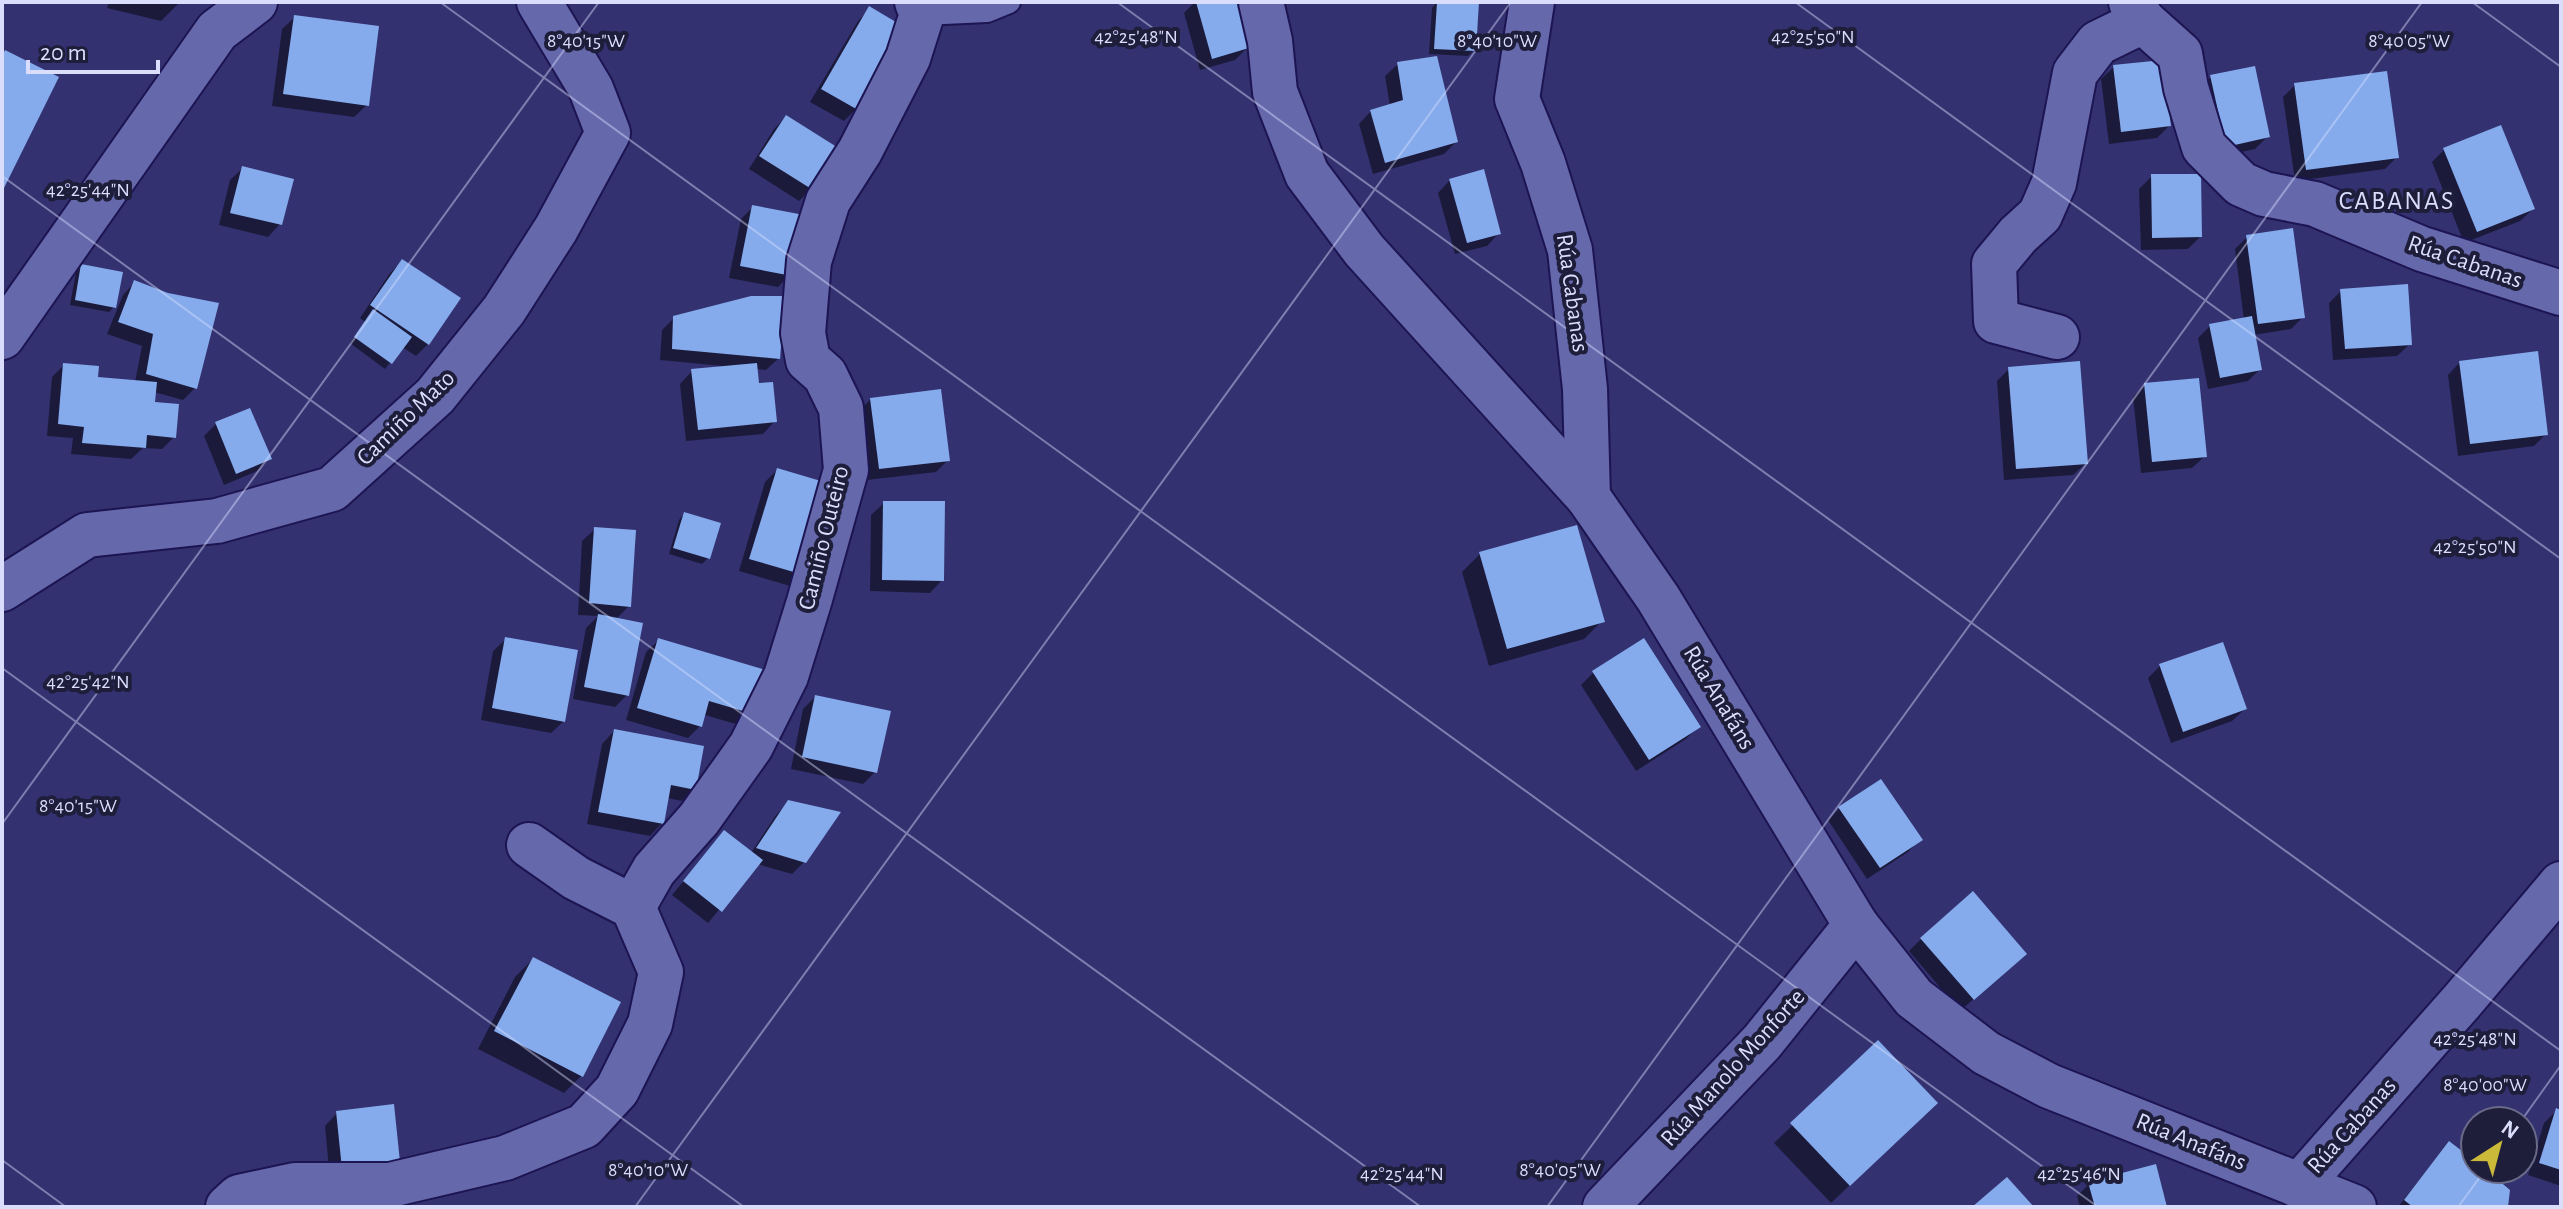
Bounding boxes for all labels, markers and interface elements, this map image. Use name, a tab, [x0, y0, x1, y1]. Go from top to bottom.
scale bar	[28, 24, 158, 74]
text: 42°25'48"N	[1094, 27, 1178, 47]
text: 42°25'50"N	[1771, 27, 1855, 47]
text: 8°40'15"W	[547, 31, 625, 51]
text: 8°40'10"W	[1457, 31, 1537, 51]
text: 8°40'05"W	[2368, 31, 2450, 51]
text: 20 m	[40, 41, 87, 65]
text: 42°25'44"N	[46, 180, 130, 200]
district label: CABANAS	[2339, 188, 2455, 214]
street label: Rúa Cabanas	[2405, 231, 2525, 293]
street label: Rúa Cabanas	[1552, 232, 1592, 354]
street label: Camiño Mato	[353, 366, 459, 470]
street label: Camiño Outeiro	[794, 463, 854, 613]
text: 42°25'50"N	[2433, 537, 2517, 557]
street label: Rúa Anafáns	[1679, 642, 1759, 754]
text: 42°25'42"N	[46, 672, 130, 692]
text: 8°40'15"W	[39, 796, 117, 816]
street label: Rúa Manolo Monforte	[1656, 985, 1810, 1151]
text: 42°25'48"N	[2433, 1029, 2517, 1049]
street label: Rúa Cabanas	[2303, 1074, 2401, 1178]
text: 8°40'00"W	[2443, 1075, 2527, 1095]
north arrow	[2459, 1105, 2539, 1185]
street label: Rúa Anafáns	[2133, 1109, 2249, 1175]
text: N	[2498, 1116, 2523, 1143]
text: 8°40'10"W	[608, 1160, 688, 1180]
text: 8°40'05"W	[1519, 1160, 1601, 1180]
text: 42°25'44"N	[1360, 1164, 1444, 1184]
text: 42°25'46"N	[2037, 1164, 2121, 1184]

